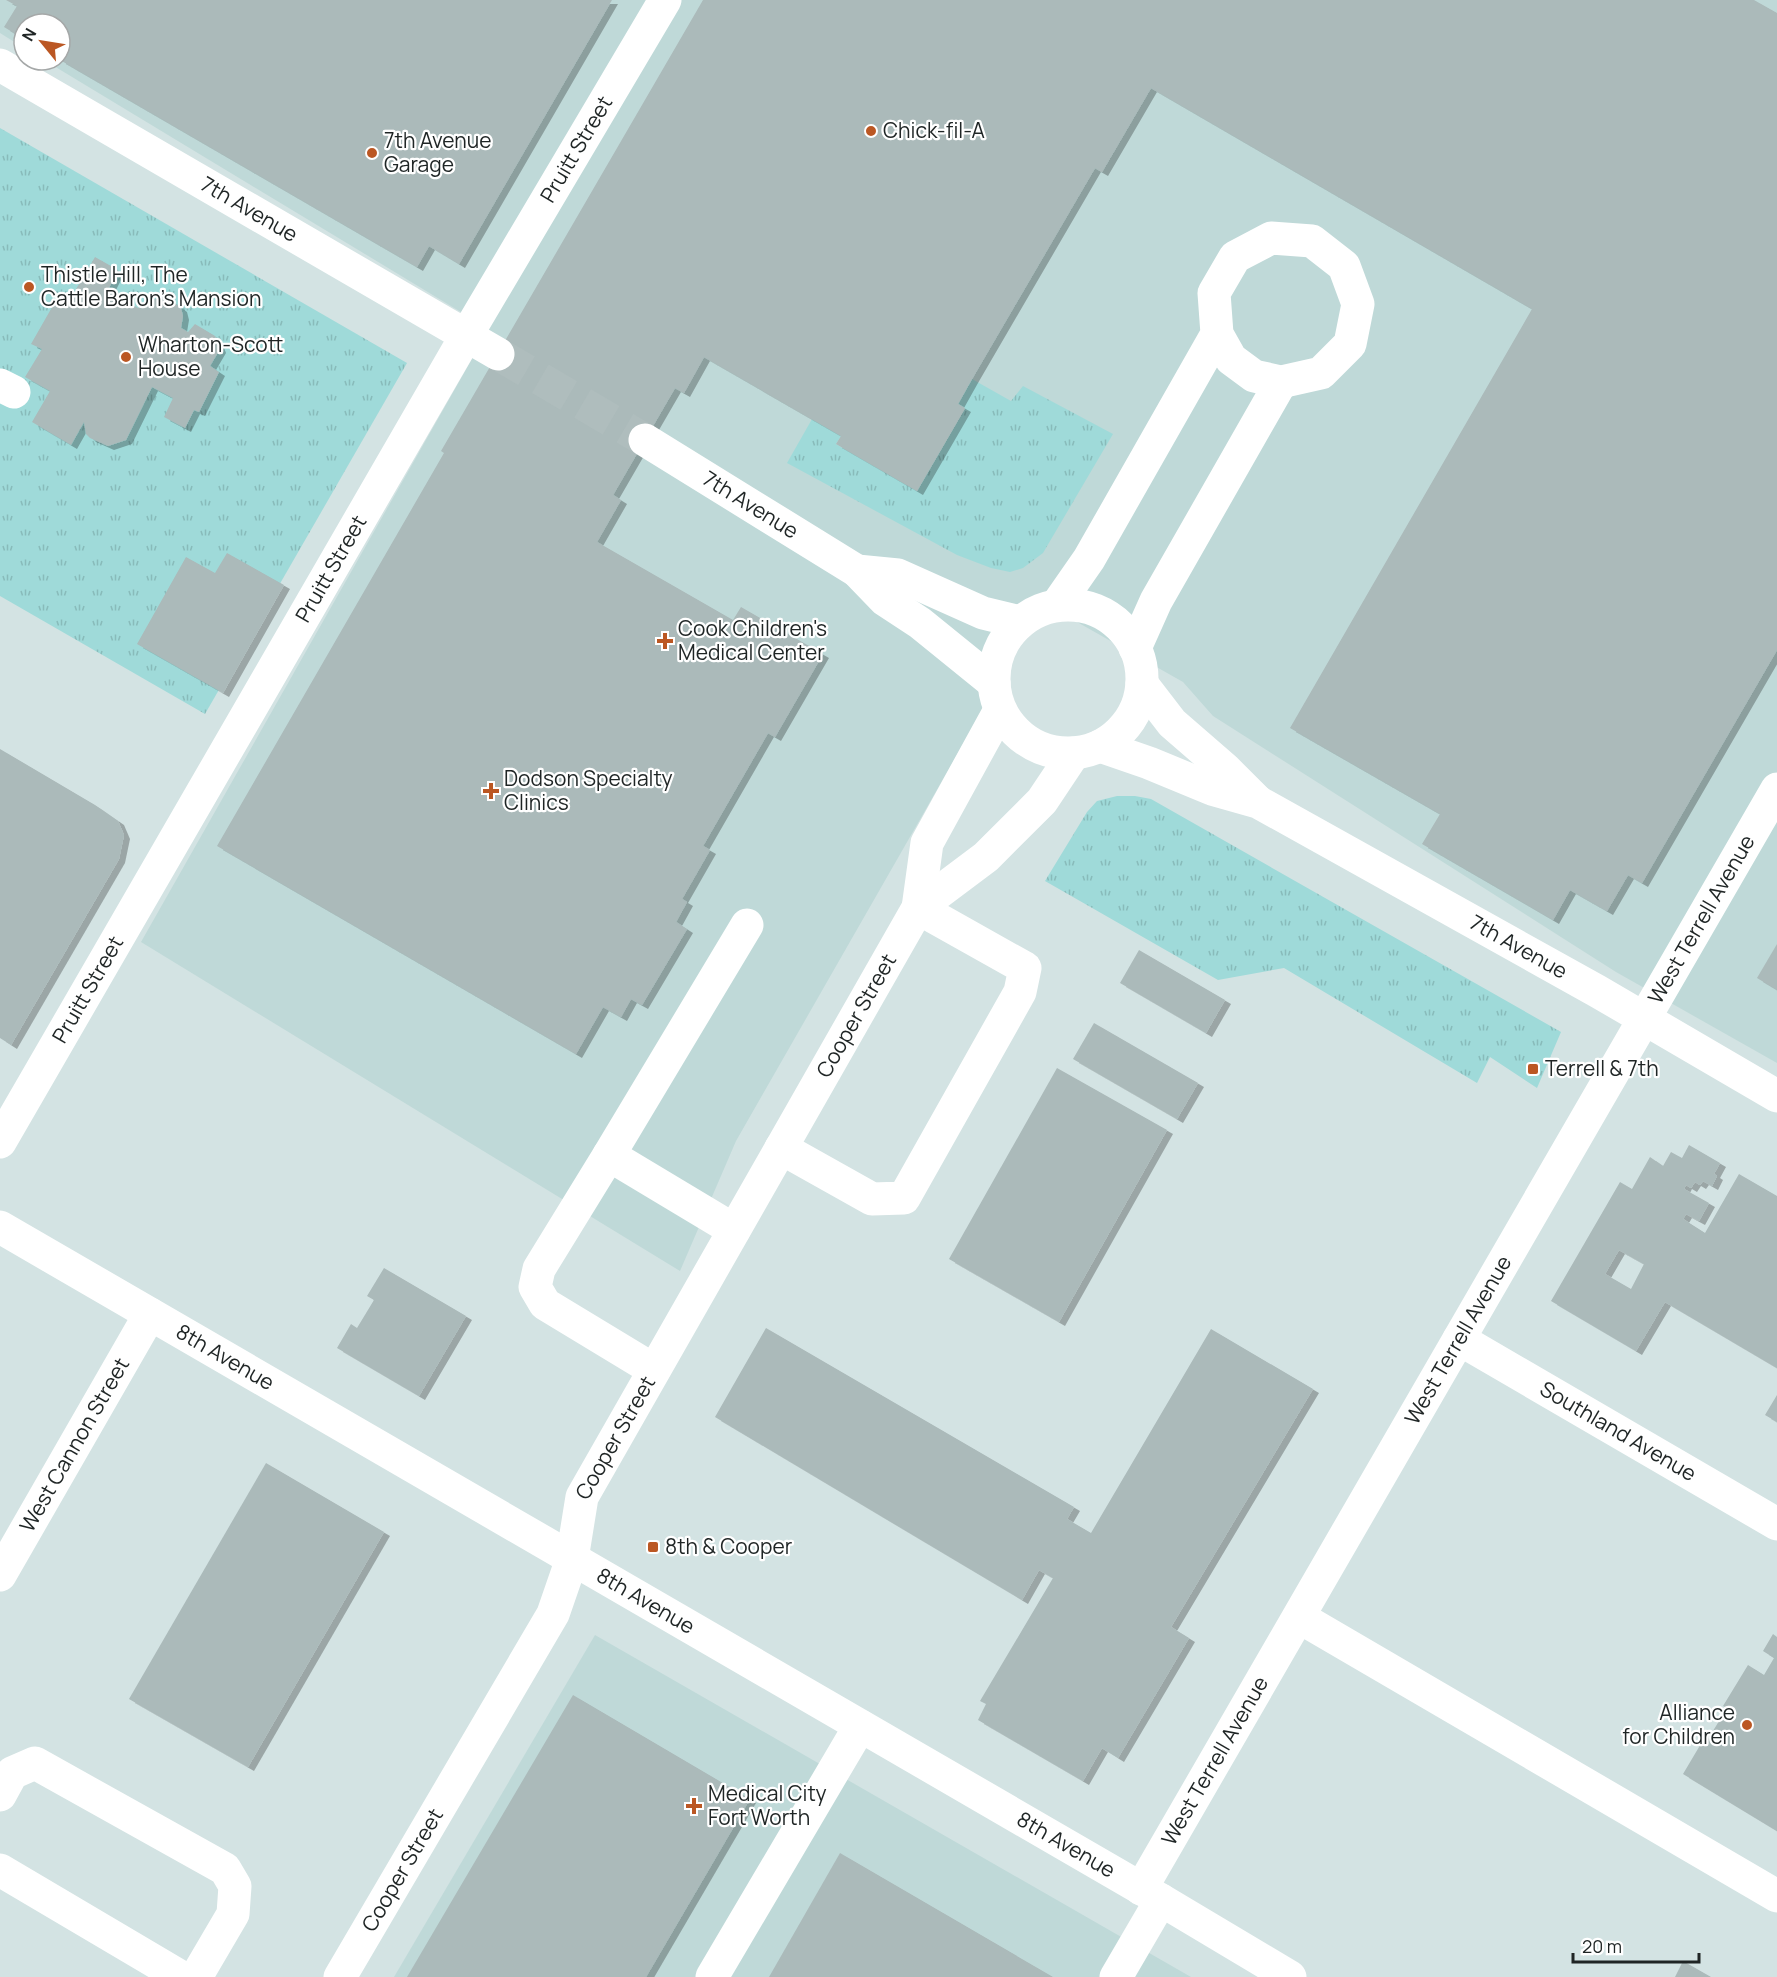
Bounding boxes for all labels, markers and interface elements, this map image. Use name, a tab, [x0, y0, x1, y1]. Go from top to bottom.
north arrow	[12, 12, 72, 72]
text: N	[17, 24, 41, 45]
street label: Pruitt Street	[533, 90, 618, 207]
place label: Chick-fil-A	[883, 116, 985, 144]
marker: Chick-fil-A	[864, 124, 878, 138]
place label: 7th Avenue Garage	[384, 126, 492, 178]
marker: 7th Avenue Garage	[365, 146, 379, 160]
street label: 7th Avenue	[196, 170, 303, 248]
place label: Thistle Hill, The Cattle Baron's Mansion	[41, 260, 261, 312]
marker: Thistle Hill, The Cattle Baron's Mansion	[22, 280, 36, 294]
place label: Wharton-Scott House	[138, 330, 283, 382]
marker: Wharton-Scott House	[119, 350, 133, 364]
street label: 7th Avenue	[698, 464, 804, 545]
street label: Pruitt Street	[289, 510, 372, 627]
place label: Cook Children's Medical Center	[678, 614, 827, 666]
marker: Cook Children's Medical Center	[656, 632, 674, 650]
place label: Dodson Specialty Clinics	[504, 764, 673, 816]
marker: Dodson Specialty Clinics	[482, 782, 500, 800]
street label: West Terrell Avenue	[1641, 829, 1761, 1008]
street label: 7th Avenue	[1465, 908, 1573, 985]
street label: Pruitt Street	[45, 931, 129, 1048]
street label: Cooper Street	[809, 948, 902, 1082]
place label: Terrell & 7th	[1545, 1054, 1659, 1082]
marker: Terrell & 7th	[1526, 1062, 1540, 1076]
street label: West Terrell Avenue	[1398, 1250, 1517, 1429]
street label: 8th Avenue	[171, 1317, 280, 1396]
street label: West Cannon Street	[13, 1352, 135, 1537]
street label: Cooper Street	[569, 1370, 661, 1504]
street label: Southland Avenue	[1535, 1374, 1702, 1487]
place label: 8th & Cooper	[665, 1532, 793, 1560]
marker: 8th & Cooper	[646, 1540, 660, 1554]
street label: 8th Avenue	[592, 1561, 700, 1640]
street label: West Terrell Avenue	[1154, 1671, 1274, 1850]
place label: Alliance for Children	[1622, 1698, 1735, 1750]
marker: Alliance for Children	[1740, 1718, 1754, 1732]
place label: Medical City Fort Worth	[708, 1779, 827, 1831]
marker: Medical City Fort Worth	[685, 1797, 703, 1815]
street label: Cooper Street	[355, 1803, 449, 1936]
street label: 8th Avenue	[1012, 1804, 1121, 1883]
scale bar	[1573, 1926, 1699, 1964]
text: 20 m	[1582, 1934, 1622, 1958]

